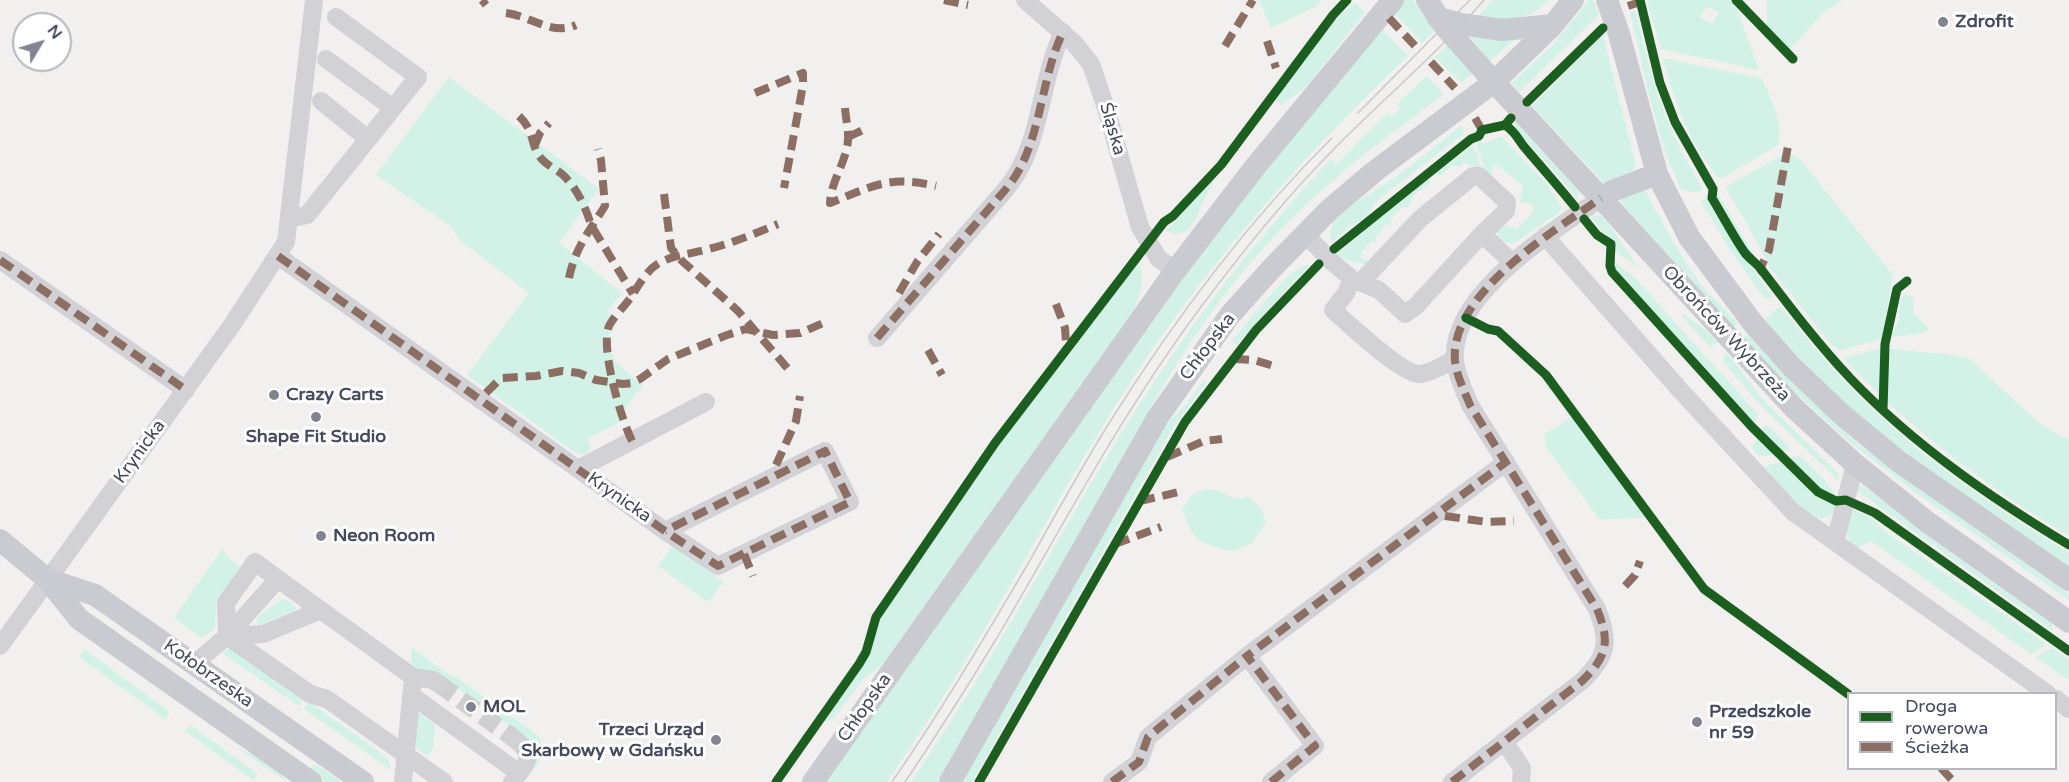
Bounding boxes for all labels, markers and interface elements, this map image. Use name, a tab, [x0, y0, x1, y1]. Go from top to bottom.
place label: Zdrofit	[1955, 11, 2014, 33]
north arrow	[12, 12, 72, 72]
marker: Zdrofit	[1936, 15, 1950, 29]
text: N	[43, 21, 66, 43]
street label: Śląska	[1094, 100, 1130, 158]
street label: Obrońców Wybrzeża	[1657, 262, 1795, 406]
street label: Chłopska	[1176, 309, 1240, 385]
place label: Crazy Carts	[286, 384, 384, 406]
marker: Crazy Carts	[267, 388, 281, 402]
marker: Shape Fit Studio	[309, 410, 323, 424]
street label: Krynicka	[110, 416, 170, 488]
place label: Shape Fit Studio	[246, 426, 386, 448]
street label: Krynicka	[583, 468, 655, 528]
place label: Neon Room	[333, 525, 435, 547]
marker: Neon Room	[314, 529, 328, 543]
street label: Kołobrzeska	[159, 635, 257, 713]
street label: Chłopska	[834, 670, 896, 746]
legend	[1847, 692, 2057, 770]
text: Droga rowerowa	[1905, 695, 1988, 739]
place label: MOL	[483, 696, 525, 718]
marker: MOL	[464, 700, 478, 714]
place label: Przedszkole nr 59	[1709, 701, 1811, 744]
marker: Przedszkole nr 59	[1690, 715, 1704, 729]
place label: Trzeci Urząd Skarbowy w Gdańsku	[521, 719, 704, 762]
marker: Trzeci Urząd Skarbowy w Gdańsku	[709, 733, 723, 747]
text: Ścieżka	[1905, 736, 1969, 758]

